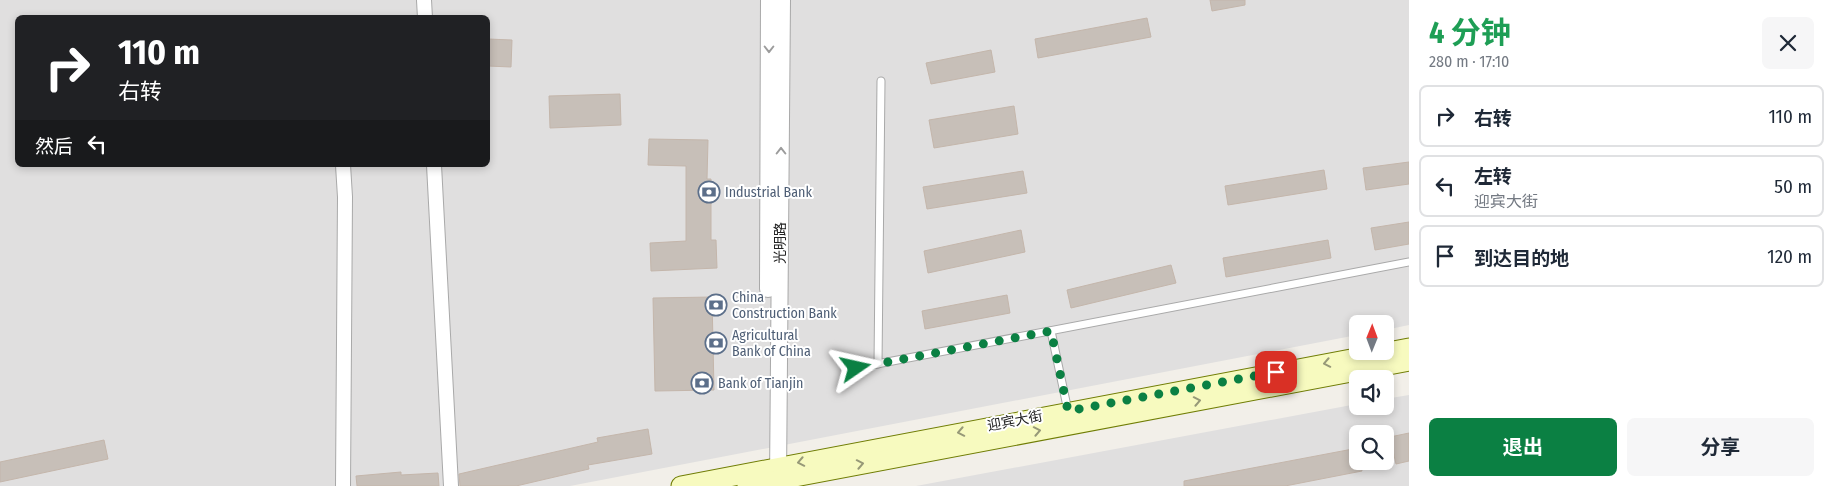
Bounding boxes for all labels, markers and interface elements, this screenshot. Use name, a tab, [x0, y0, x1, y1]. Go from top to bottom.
text: 4 分钟	[1429, 15, 1511, 51]
button: close	[1762, 17, 1814, 69]
text: 110 m	[118, 31, 200, 73]
icon: right	[35, 35, 100, 100]
one-way arrow	[764, 45, 774, 53]
text: 280 m · 17:10	[1429, 52, 1509, 71]
text: 右转	[118, 78, 162, 105]
icon: right	[1431, 102, 1459, 130]
text: 110 m	[1768, 105, 1812, 128]
text: 右转	[1474, 107, 1512, 130]
icon: left	[83, 130, 111, 158]
text: 然后	[35, 135, 73, 158]
one-way arrow	[776, 147, 786, 154]
text: 左转	[1474, 165, 1512, 188]
icon: left	[1431, 172, 1459, 200]
text: 50 m	[1774, 175, 1812, 198]
bank icon: Industrial Bank	[697, 180, 721, 204]
place label: Industrial Bank	[725, 184, 812, 201]
text: 迎宾大街	[1474, 192, 1538, 211]
street label: 光明路	[772, 222, 789, 264]
icon: arrive	[1431, 242, 1459, 270]
text: 120 m	[1767, 245, 1812, 268]
text: 到达目的地	[1474, 247, 1569, 270]
place label: China Construction Bank	[732, 289, 837, 322]
bank icon: China Construction Bank	[704, 293, 728, 317]
north arrow	[1349, 315, 1394, 360]
map controls	[1349, 315, 1394, 470]
place label: Agricultural Bank of China	[732, 327, 811, 360]
bank icon: Agricultural Bank of China	[704, 331, 728, 355]
position arrow	[829, 341, 881, 393]
pin	[1255, 351, 1297, 393]
icon: arrive	[1262, 358, 1290, 386]
one-way arrow	[1322, 358, 1331, 368]
button: sound	[1349, 370, 1394, 415]
bank icon: Bank of Tianjin	[690, 371, 714, 395]
place label: Bank of Tianjin	[718, 375, 803, 392]
one-way arrow	[1193, 396, 1201, 407]
street label: 迎宾大街	[986, 407, 1044, 435]
button: 退出	[1429, 418, 1617, 476]
button: 分享	[1627, 418, 1814, 476]
button: search	[1349, 425, 1394, 470]
one-way arrow	[956, 426, 965, 436]
one-way arrow	[1033, 426, 1042, 437]
one-way arrow	[796, 456, 805, 467]
one-way arrow	[856, 460, 865, 470]

